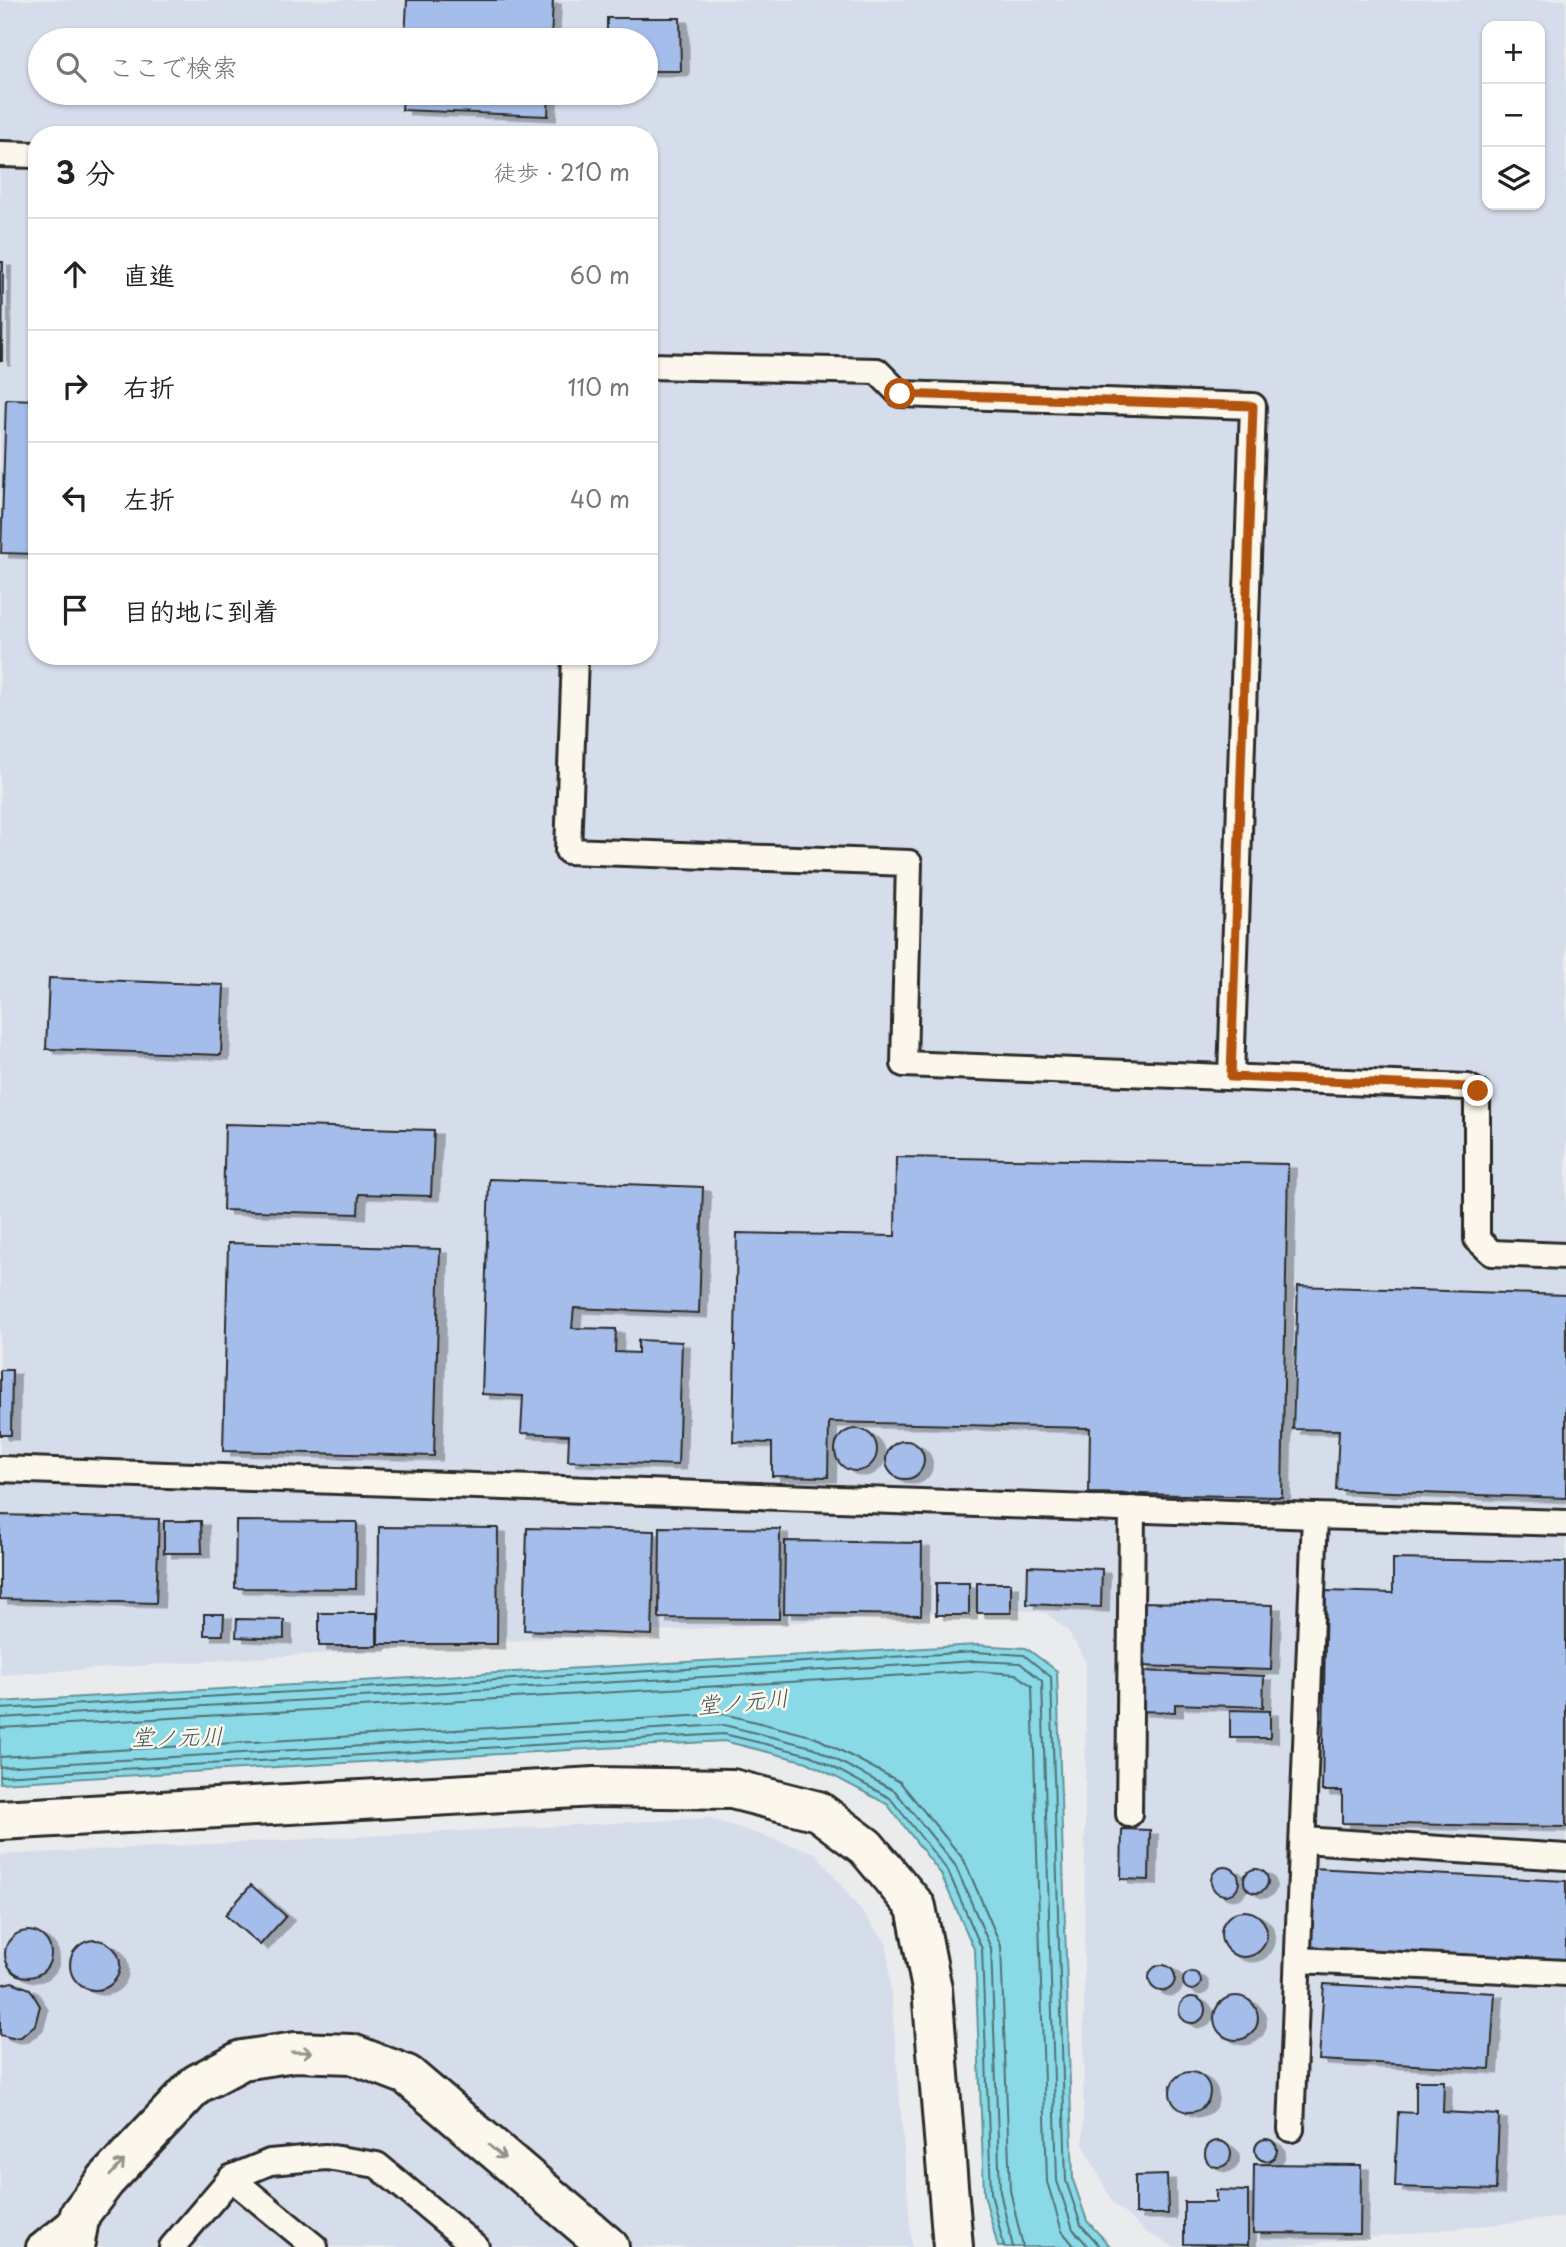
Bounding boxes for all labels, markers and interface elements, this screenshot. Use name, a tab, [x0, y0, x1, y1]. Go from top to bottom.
map controls	[1482, 21, 1545, 210]
button: +	[1482, 21, 1545, 84]
search box	[28, 28, 658, 105]
text: ここで検索	[108, 47, 238, 86]
icon: search	[52, 48, 90, 86]
button: −	[1482, 84, 1545, 147]
button: layers	[1482, 147, 1545, 210]
text: 3 分	[56, 149, 115, 194]
text: 徒歩 · 210 m	[493, 154, 630, 189]
icon: ahead	[56, 255, 94, 293]
text: 直進	[123, 255, 175, 294]
text: 60 m	[570, 257, 630, 292]
icon: right	[56, 367, 94, 405]
text: 右折	[123, 367, 175, 406]
text: 110 m	[568, 369, 630, 404]
route start	[884, 378, 915, 409]
icon: left	[56, 479, 94, 517]
text: 左折	[123, 479, 175, 518]
text: 40 m	[570, 481, 630, 516]
icon: arrive	[56, 591, 94, 629]
text: 目的地に到着	[123, 591, 279, 630]
route end	[1462, 1075, 1493, 1106]
water label: 堂ノ元川	[696, 1679, 790, 1722]
water label: 堂ノ元川	[131, 1717, 223, 1754]
one-way arrow	[290, 2045, 313, 2059]
one-way arrow	[488, 2144, 506, 2160]
one-way arrow	[109, 2160, 126, 2177]

